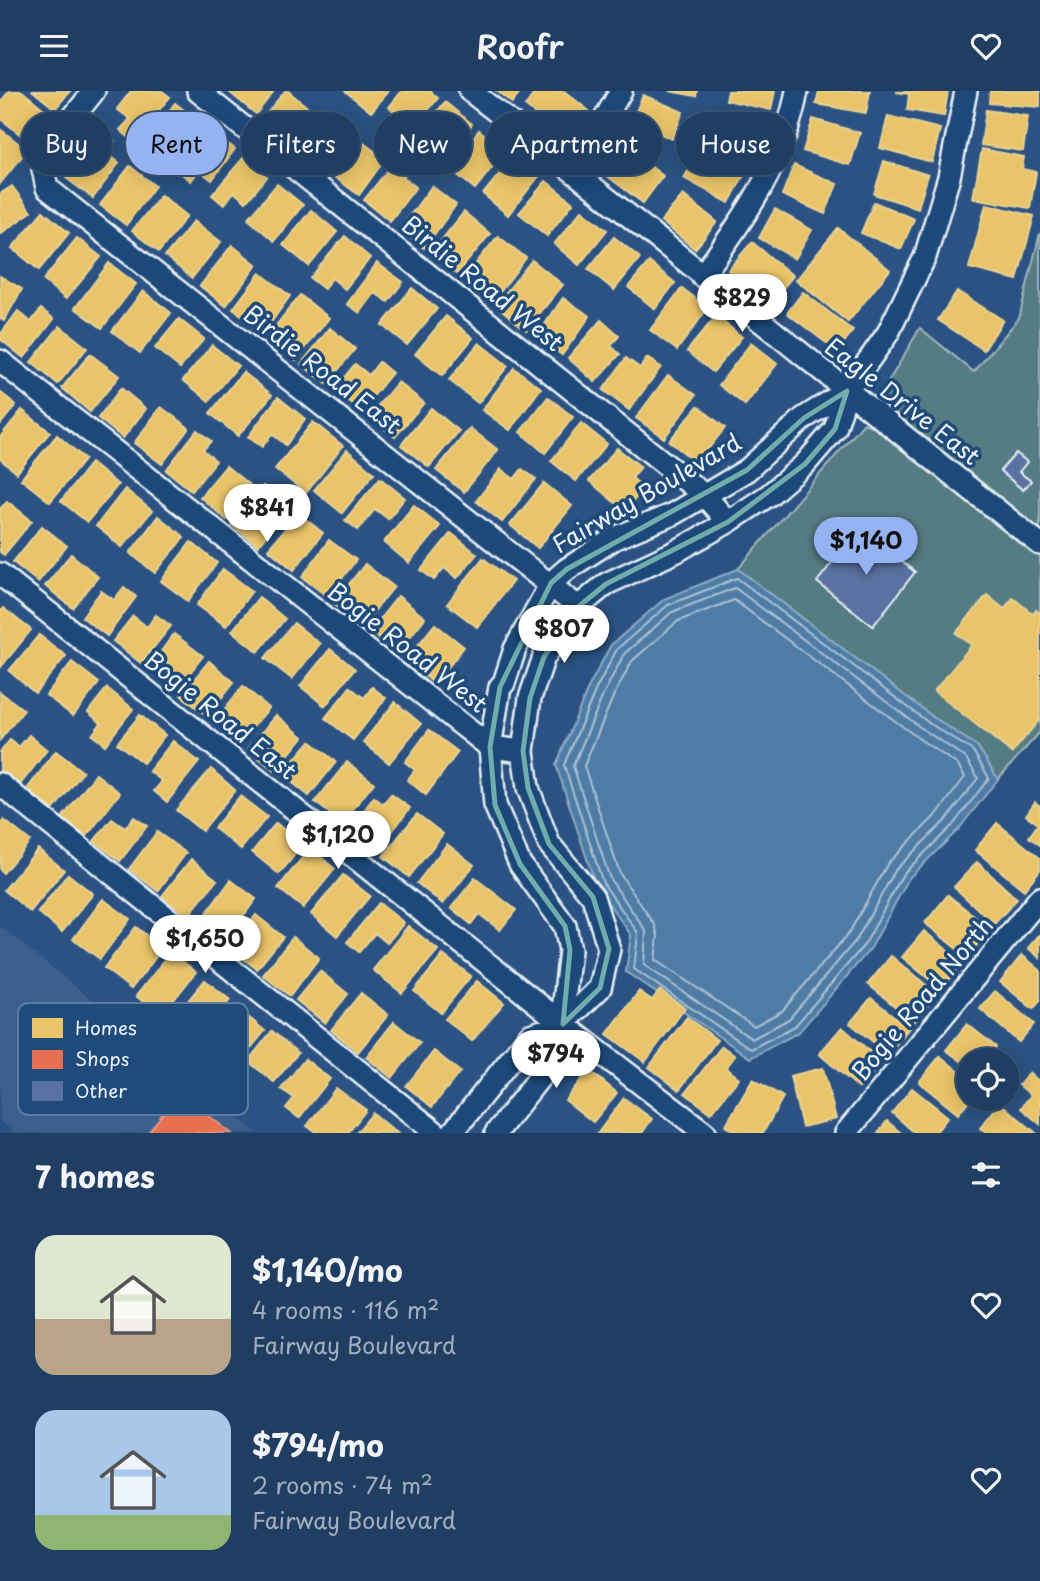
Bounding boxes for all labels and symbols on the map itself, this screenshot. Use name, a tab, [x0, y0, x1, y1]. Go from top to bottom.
street label: Birdie Road West	[395, 206, 572, 359]
pin: $829	[701, 275, 783, 334]
street label: Birdie Road East	[237, 295, 410, 442]
street label: Eagle Drive East	[818, 328, 989, 473]
street label: Fairway Boulevard	[545, 423, 747, 561]
pin: $841	[226, 484, 308, 544]
pin: $1,140	[809, 517, 923, 577]
street label: Bogie Road West	[321, 572, 496, 720]
pin: $807	[523, 605, 605, 665]
street label: Bogie Road East	[137, 642, 305, 787]
pin: $1,120	[281, 811, 395, 871]
street label: Bogie Road North	[842, 908, 1001, 1088]
pin: $1,650	[148, 915, 262, 975]
legend	[18, 1003, 248, 1115]
text: Homes	[75, 1013, 137, 1041]
pin: $794	[515, 1031, 597, 1090]
text: Shops	[75, 1044, 129, 1072]
text: Other	[75, 1076, 127, 1104]

